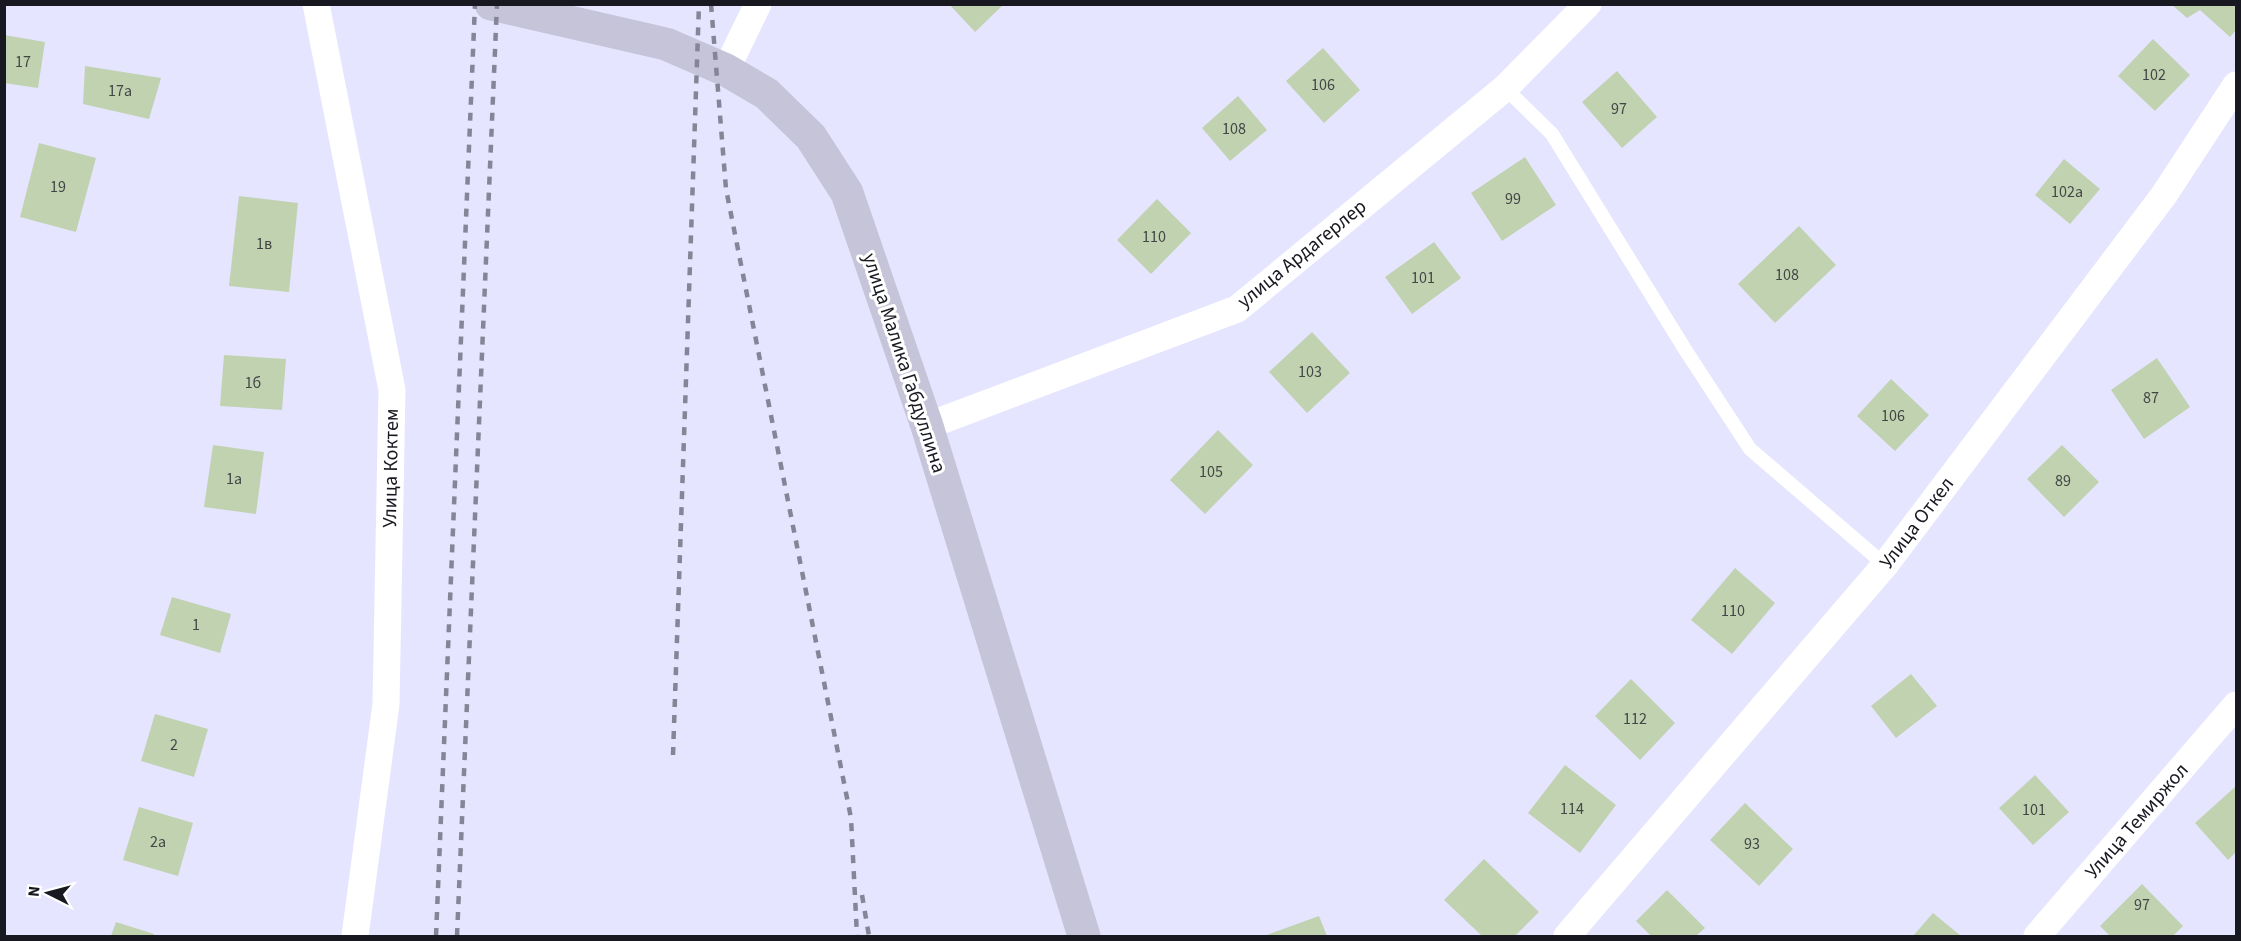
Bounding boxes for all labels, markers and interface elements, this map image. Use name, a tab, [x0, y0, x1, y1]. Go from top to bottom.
house number: 17	[15, 51, 31, 73]
house number: 102	[2142, 64, 2166, 86]
house number: 106	[1311, 74, 1335, 96]
house number: 17а	[108, 80, 132, 102]
house number: 97	[1611, 98, 1627, 120]
house number: 108	[1222, 118, 1246, 140]
house number: 19	[50, 176, 66, 198]
house number: 102а	[2051, 181, 2083, 203]
house number: 99	[1505, 188, 1521, 210]
street label: улица Ардагерлер	[1231, 193, 1373, 315]
house number: 110	[1142, 226, 1166, 248]
house number: 1в	[256, 233, 272, 255]
street label: улица Малика Габдуллина	[855, 250, 953, 476]
house number: 108	[1775, 264, 1799, 286]
house number: 101	[1411, 267, 1435, 289]
house number: 103	[1298, 361, 1322, 383]
house number: 1б	[245, 372, 261, 394]
house number: 87	[2143, 387, 2159, 409]
house number: 106	[1881, 405, 1905, 427]
street label: Улица Коктем	[376, 408, 406, 528]
house number: 105	[1199, 461, 1223, 483]
house number: 1а	[226, 468, 242, 490]
house number: 89	[2055, 470, 2071, 492]
street label: Улица Откел	[1873, 471, 1961, 575]
house number: 110	[1721, 600, 1745, 622]
house number: 1	[192, 614, 200, 636]
house number: 112	[1623, 708, 1647, 730]
house number: 2	[170, 734, 178, 756]
street label: Улица Темиржол	[2079, 757, 2195, 885]
house number: 114	[1560, 798, 1584, 820]
house number: 101	[2022, 799, 2046, 821]
house number: 2а	[150, 831, 166, 853]
house number: 93	[1744, 833, 1760, 855]
north arrow	[18, 863, 78, 923]
text: N	[23, 885, 46, 898]
house number: 97	[2134, 894, 2150, 916]

